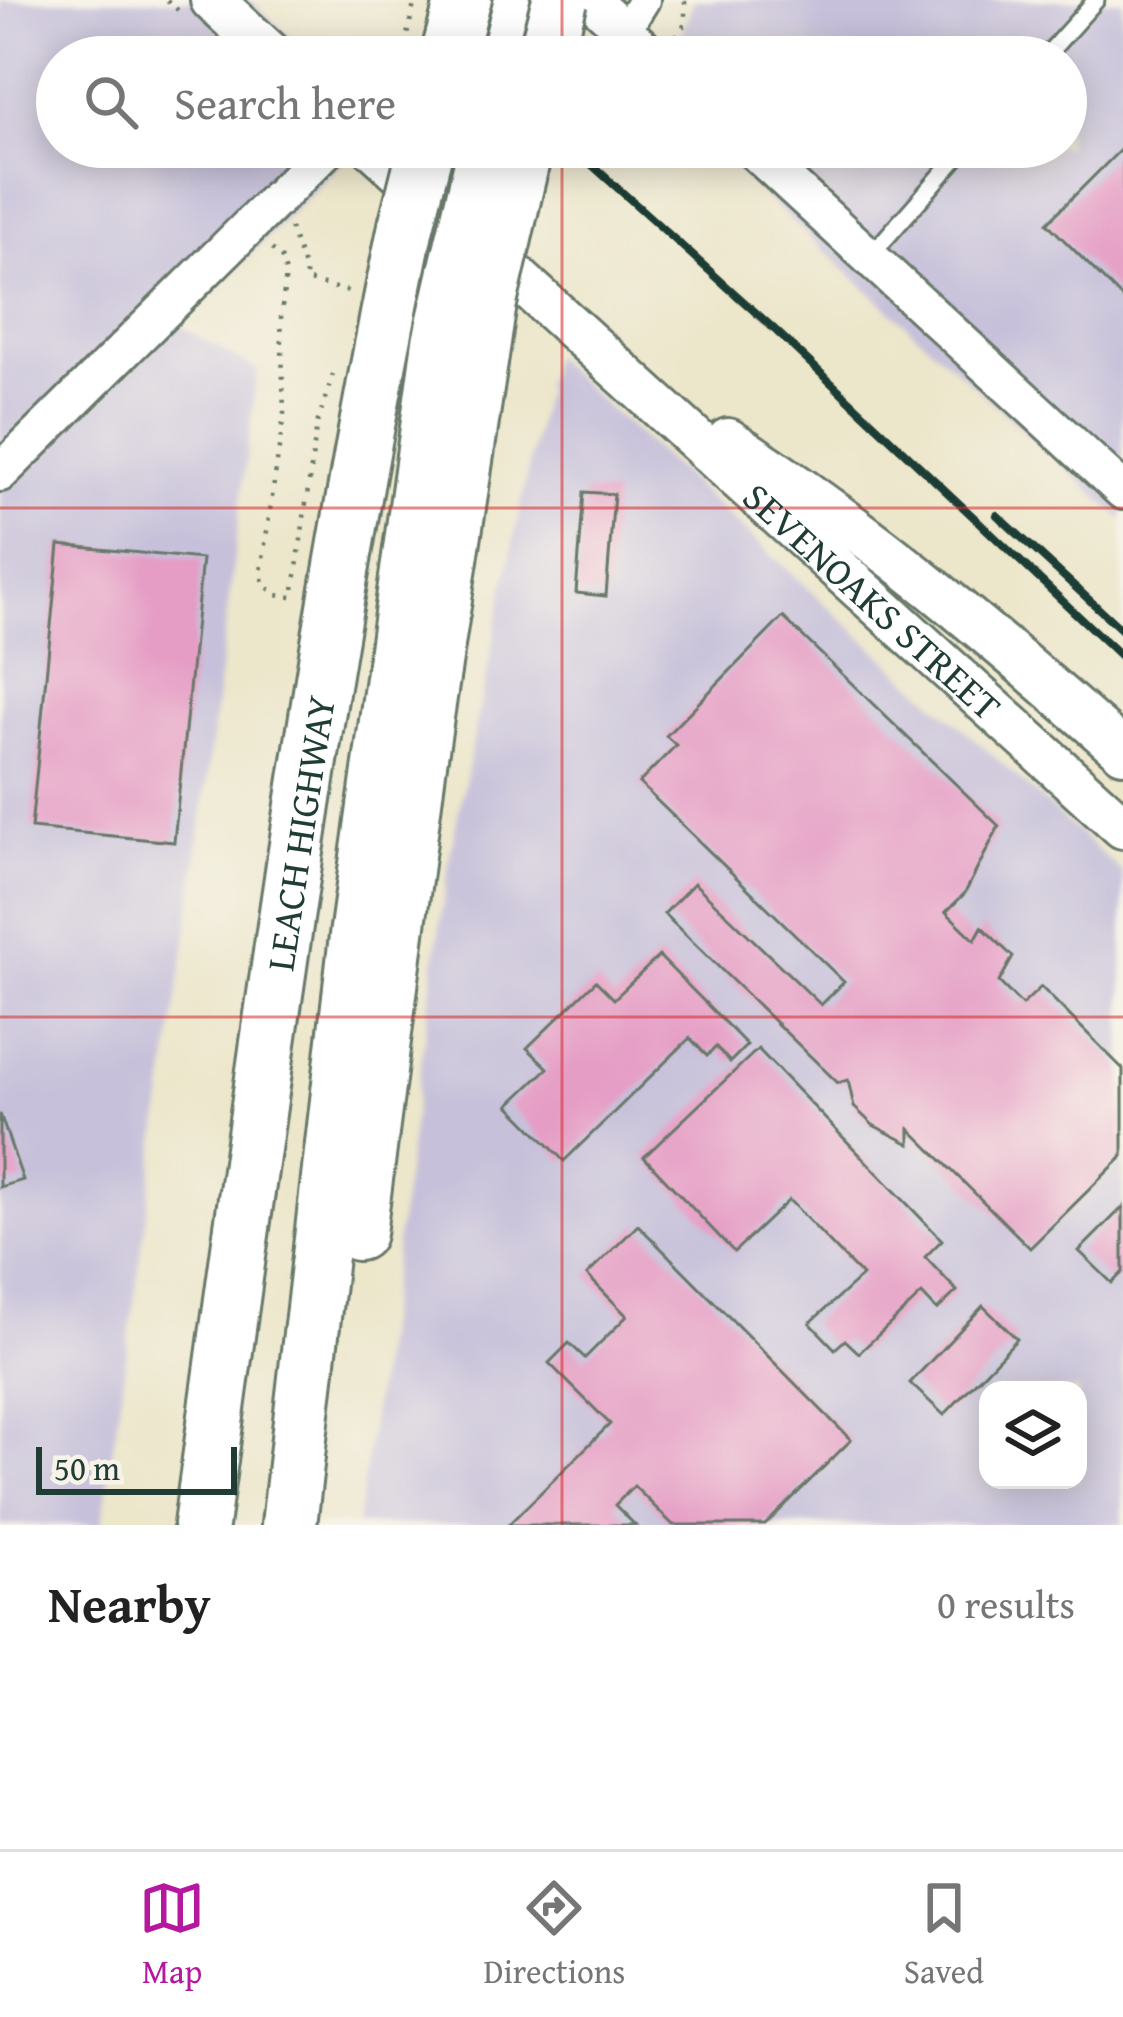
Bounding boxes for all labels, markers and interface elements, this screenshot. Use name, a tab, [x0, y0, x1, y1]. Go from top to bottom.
search box	[36, 36, 1087, 168]
icon: search	[78, 69, 144, 135]
text: Search here	[174, 70, 396, 135]
street label: SEVENOAKS STREET	[731, 468, 1015, 733]
street label: LEACH HIGHWAY	[250, 691, 348, 975]
map controls	[979, 1381, 1087, 1489]
button: layers	[979, 1381, 1087, 1489]
scale bar	[36, 1441, 237, 1494]
text: 50 m	[54, 1444, 120, 1492]
text: Nearby	[48, 1566, 211, 1641]
text: 0 results	[937, 1575, 1075, 1632]
tab: Map	[139, 1875, 205, 1995]
tab: Directions	[484, 1875, 625, 1995]
tab: Saved	[904, 1875, 984, 1995]

